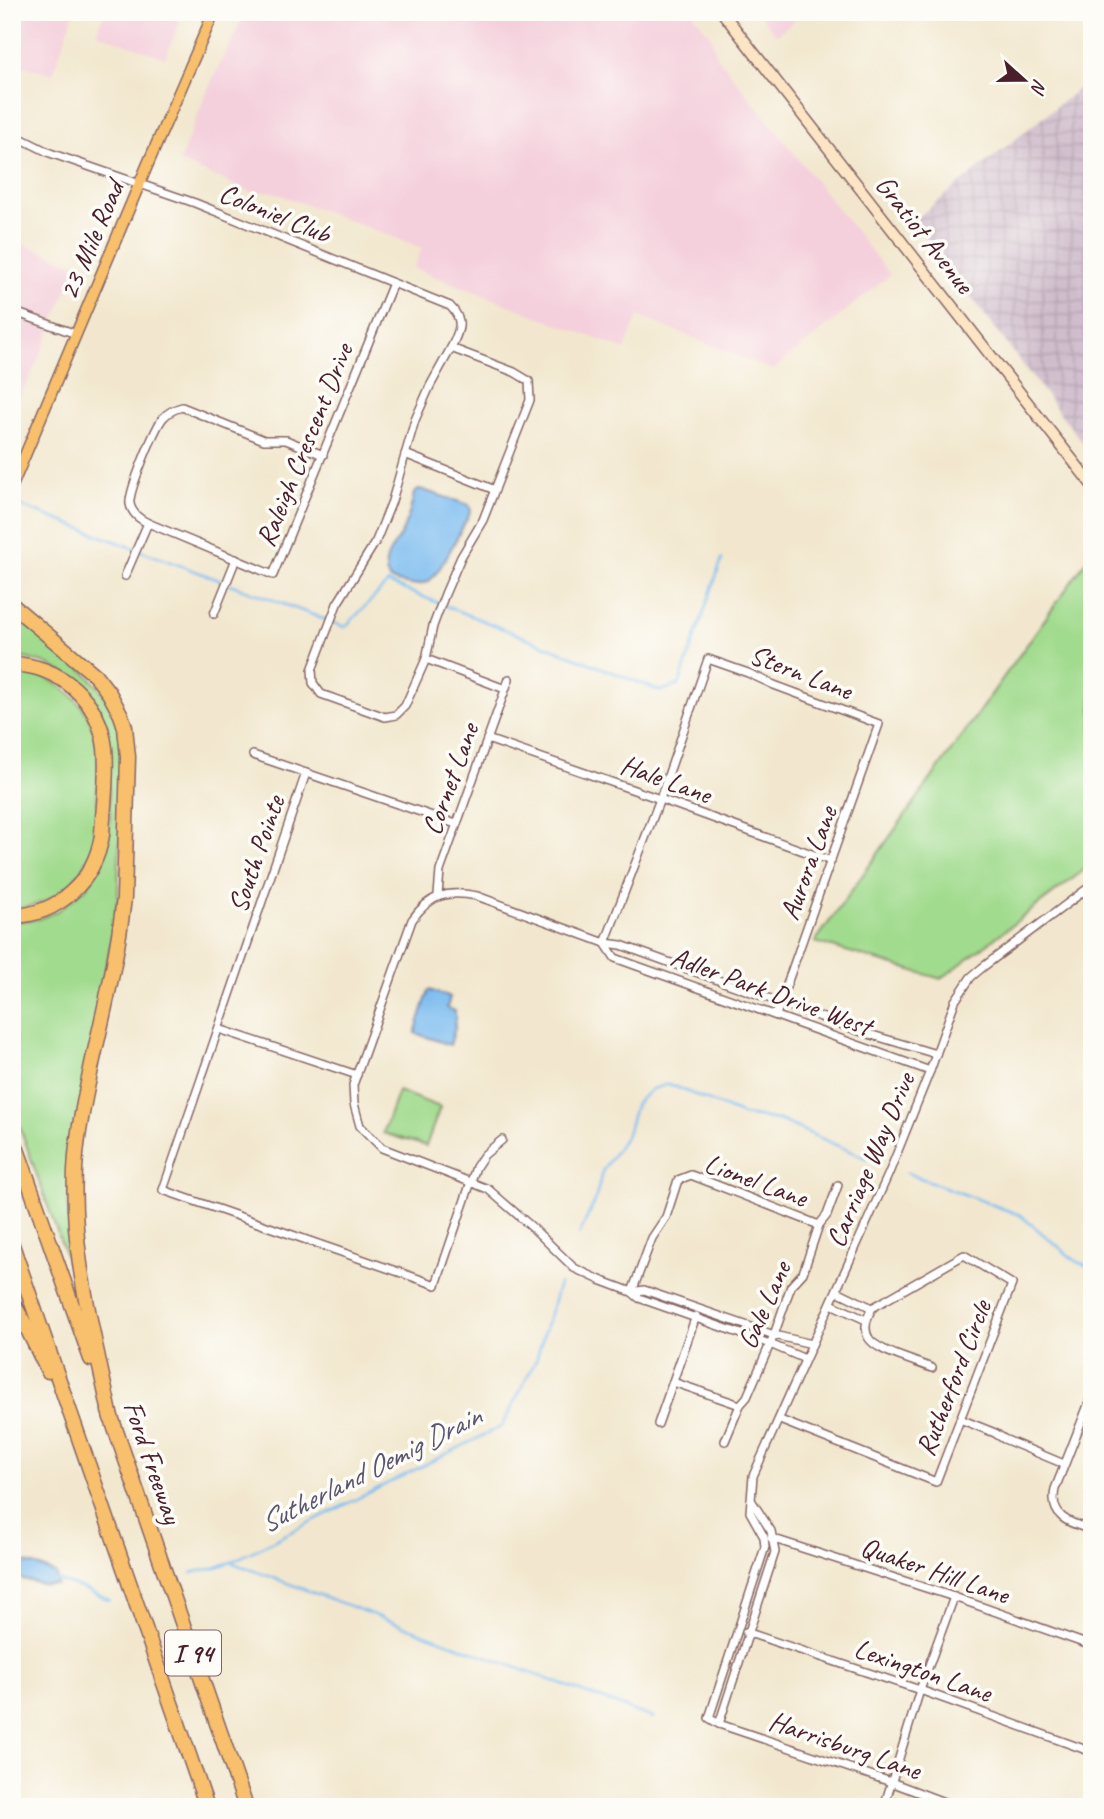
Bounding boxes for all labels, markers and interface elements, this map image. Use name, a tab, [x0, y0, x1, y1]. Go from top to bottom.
north arrow	[988, 46, 1058, 116]
text: N	[1024, 76, 1052, 99]
street label: Gratiot Avenue	[868, 168, 983, 302]
street label: 23 Mile Road	[50, 172, 133, 305]
street label: Coloniel Club	[214, 175, 337, 252]
street label: Raleigh Crescent Drive	[247, 337, 361, 551]
street label: Stern Lane	[745, 637, 859, 708]
street label: Cornet Lane	[414, 717, 487, 840]
street label: Hale Lane	[616, 747, 718, 812]
street label: South Pointe	[220, 789, 293, 917]
street label: Aurora Lane	[771, 800, 845, 925]
street label: Adler Park Drive West	[666, 939, 879, 1045]
street label: Carriage Way Drive	[818, 1066, 923, 1252]
street label: Lionel Lane	[700, 1145, 814, 1215]
street label: Gale Lane	[729, 1254, 799, 1354]
street label: Rutherford Circle	[907, 1293, 999, 1461]
street label: Ford Freeway	[116, 1396, 191, 1530]
water label: Sutherland Oemig Drain	[253, 1396, 489, 1541]
street label: Quaker Hill Lane	[856, 1528, 1015, 1612]
road number: I 94	[165, 1630, 221, 1676]
street label: Lexington Lane	[850, 1630, 998, 1710]
street label: Harrisburg Lane	[765, 1703, 927, 1788]

